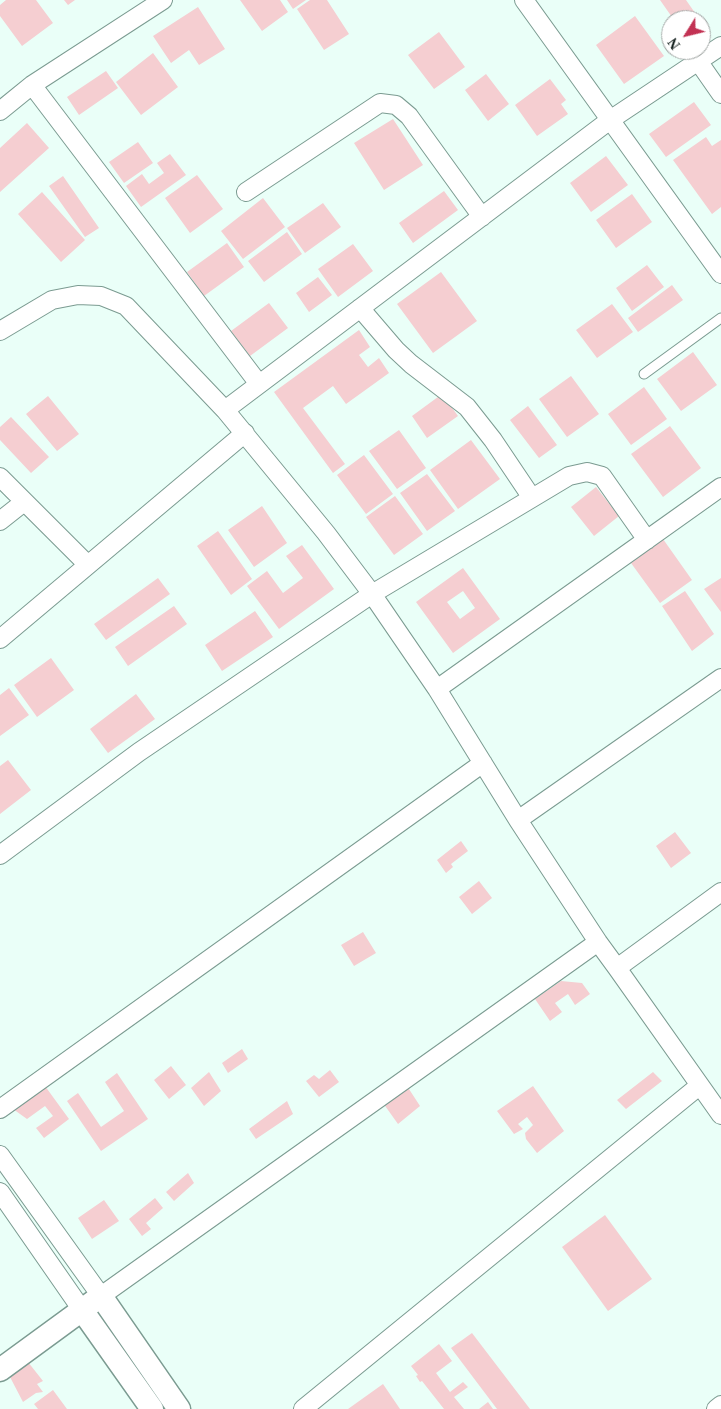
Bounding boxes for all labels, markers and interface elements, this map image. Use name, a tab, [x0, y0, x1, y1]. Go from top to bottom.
north arrow	[661, 10, 711, 60]
text: N	[665, 35, 683, 52]

